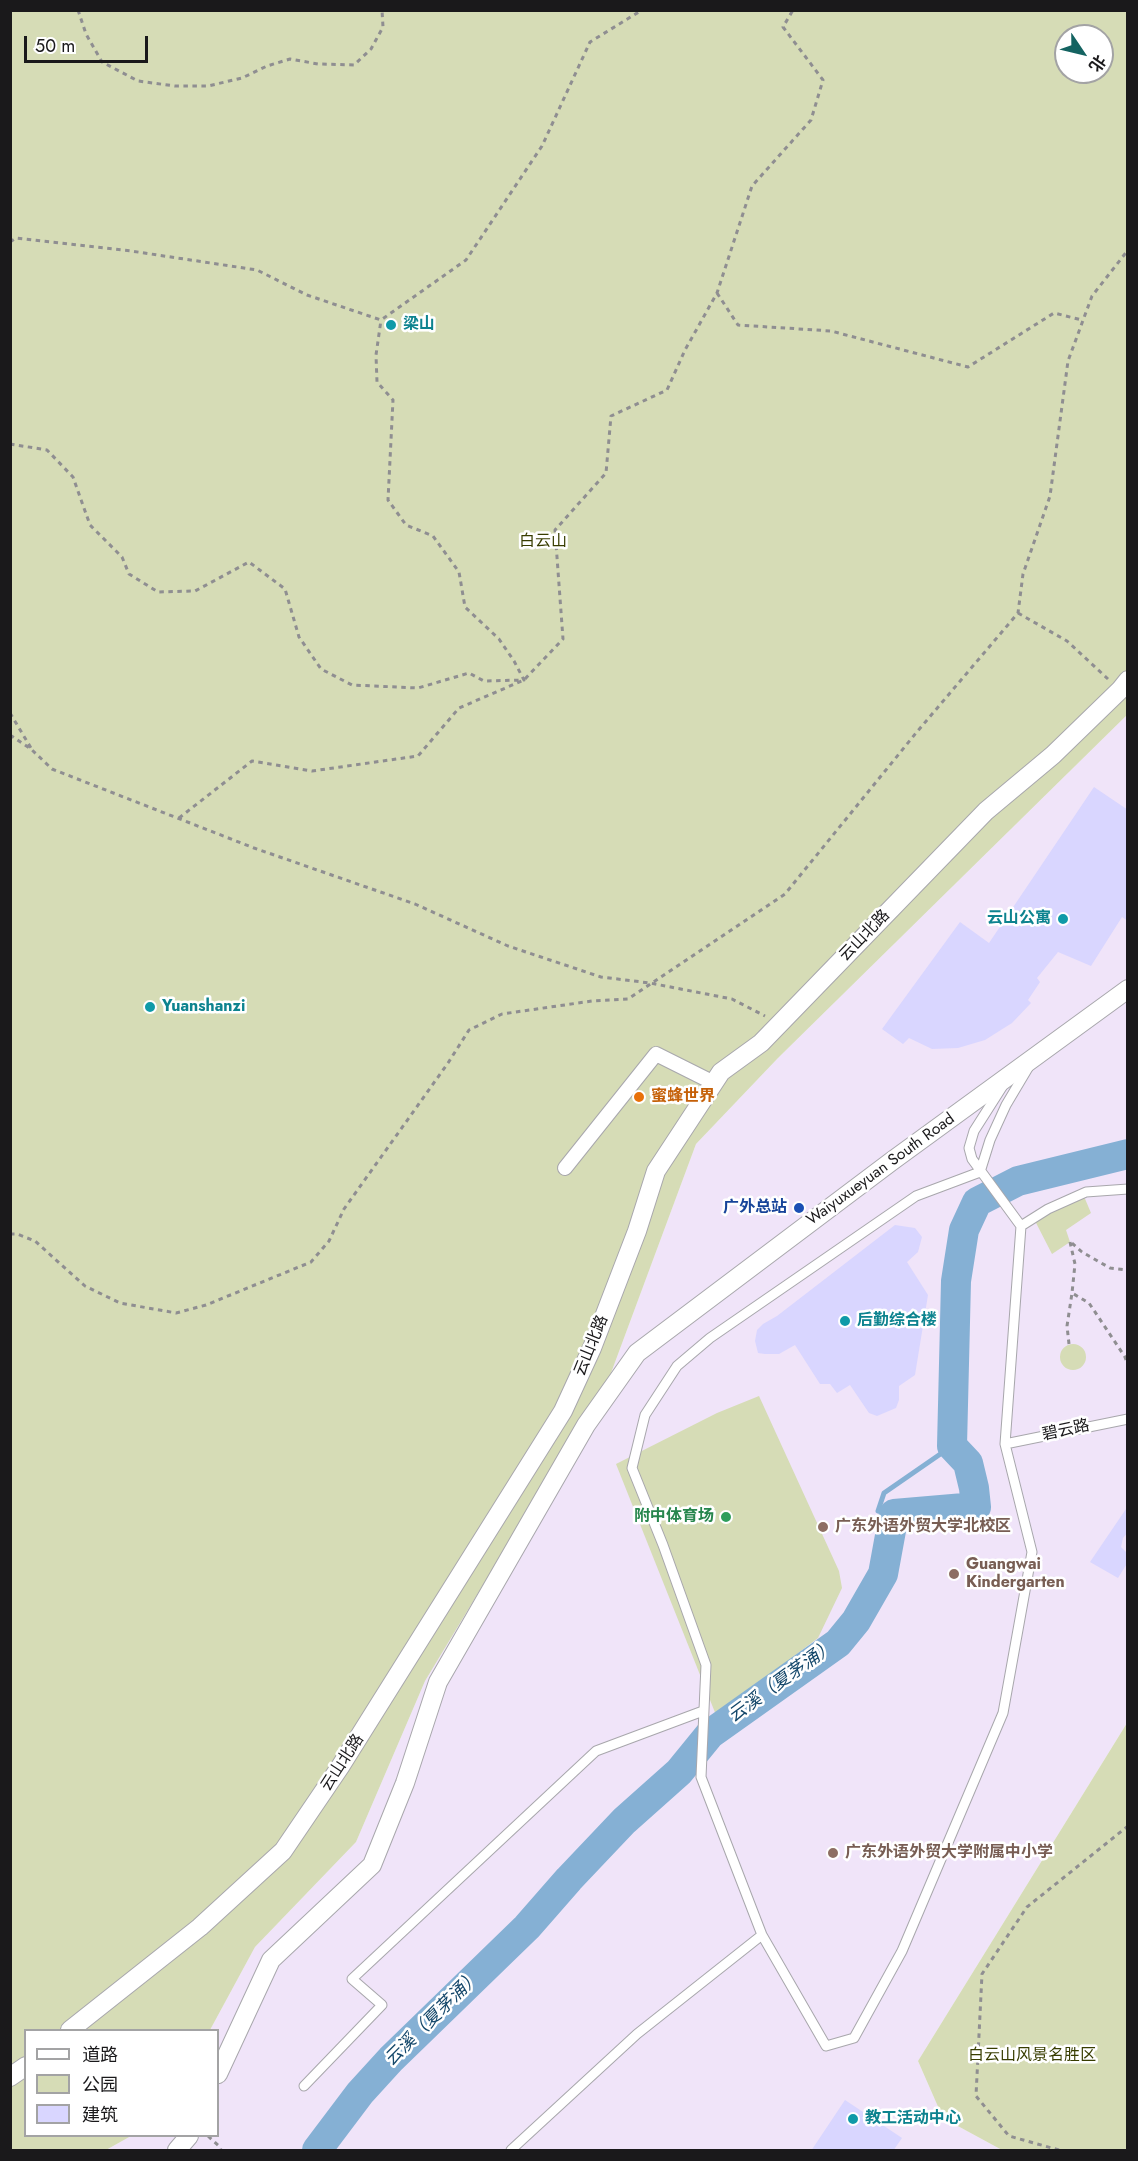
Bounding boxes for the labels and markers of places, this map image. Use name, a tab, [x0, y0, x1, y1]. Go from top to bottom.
place label: 梁山	[403, 315, 435, 335]
marker: 梁山	[384, 318, 398, 332]
place label: 云山公寓	[987, 909, 1051, 929]
marker: 云山公寓	[1056, 912, 1070, 926]
place label: Yuanshanzi	[162, 997, 245, 1017]
marker: Yuanshanzi	[143, 1000, 157, 1014]
place label: 蜜蜂世界	[651, 1087, 715, 1107]
marker: 蜜蜂世界	[632, 1090, 646, 1104]
place label: 广外总站	[723, 1198, 787, 1218]
marker: 广外总站	[792, 1201, 806, 1215]
place label: 后勤综合楼	[857, 1311, 937, 1331]
marker: 后勤综合楼	[838, 1314, 852, 1328]
place label: 附中体育场	[634, 1507, 714, 1527]
marker: 附中体育场	[719, 1510, 733, 1524]
place label: 广东外语外贸大学北校区	[835, 1517, 1011, 1537]
marker: 广东外语外贸大学北校区	[816, 1520, 830, 1534]
place label: Guangwai Kindergarten	[966, 1555, 1065, 1593]
marker: Guangwai Kindergarten	[947, 1567, 961, 1581]
place label: 广东外语外贸大学附属中小学	[845, 1843, 1053, 1863]
marker: 广东外语外贸大学附属中小学	[826, 1846, 840, 1860]
place label: 教工活动中心	[865, 2109, 961, 2129]
marker: 教工活动中心	[846, 2112, 860, 2126]

